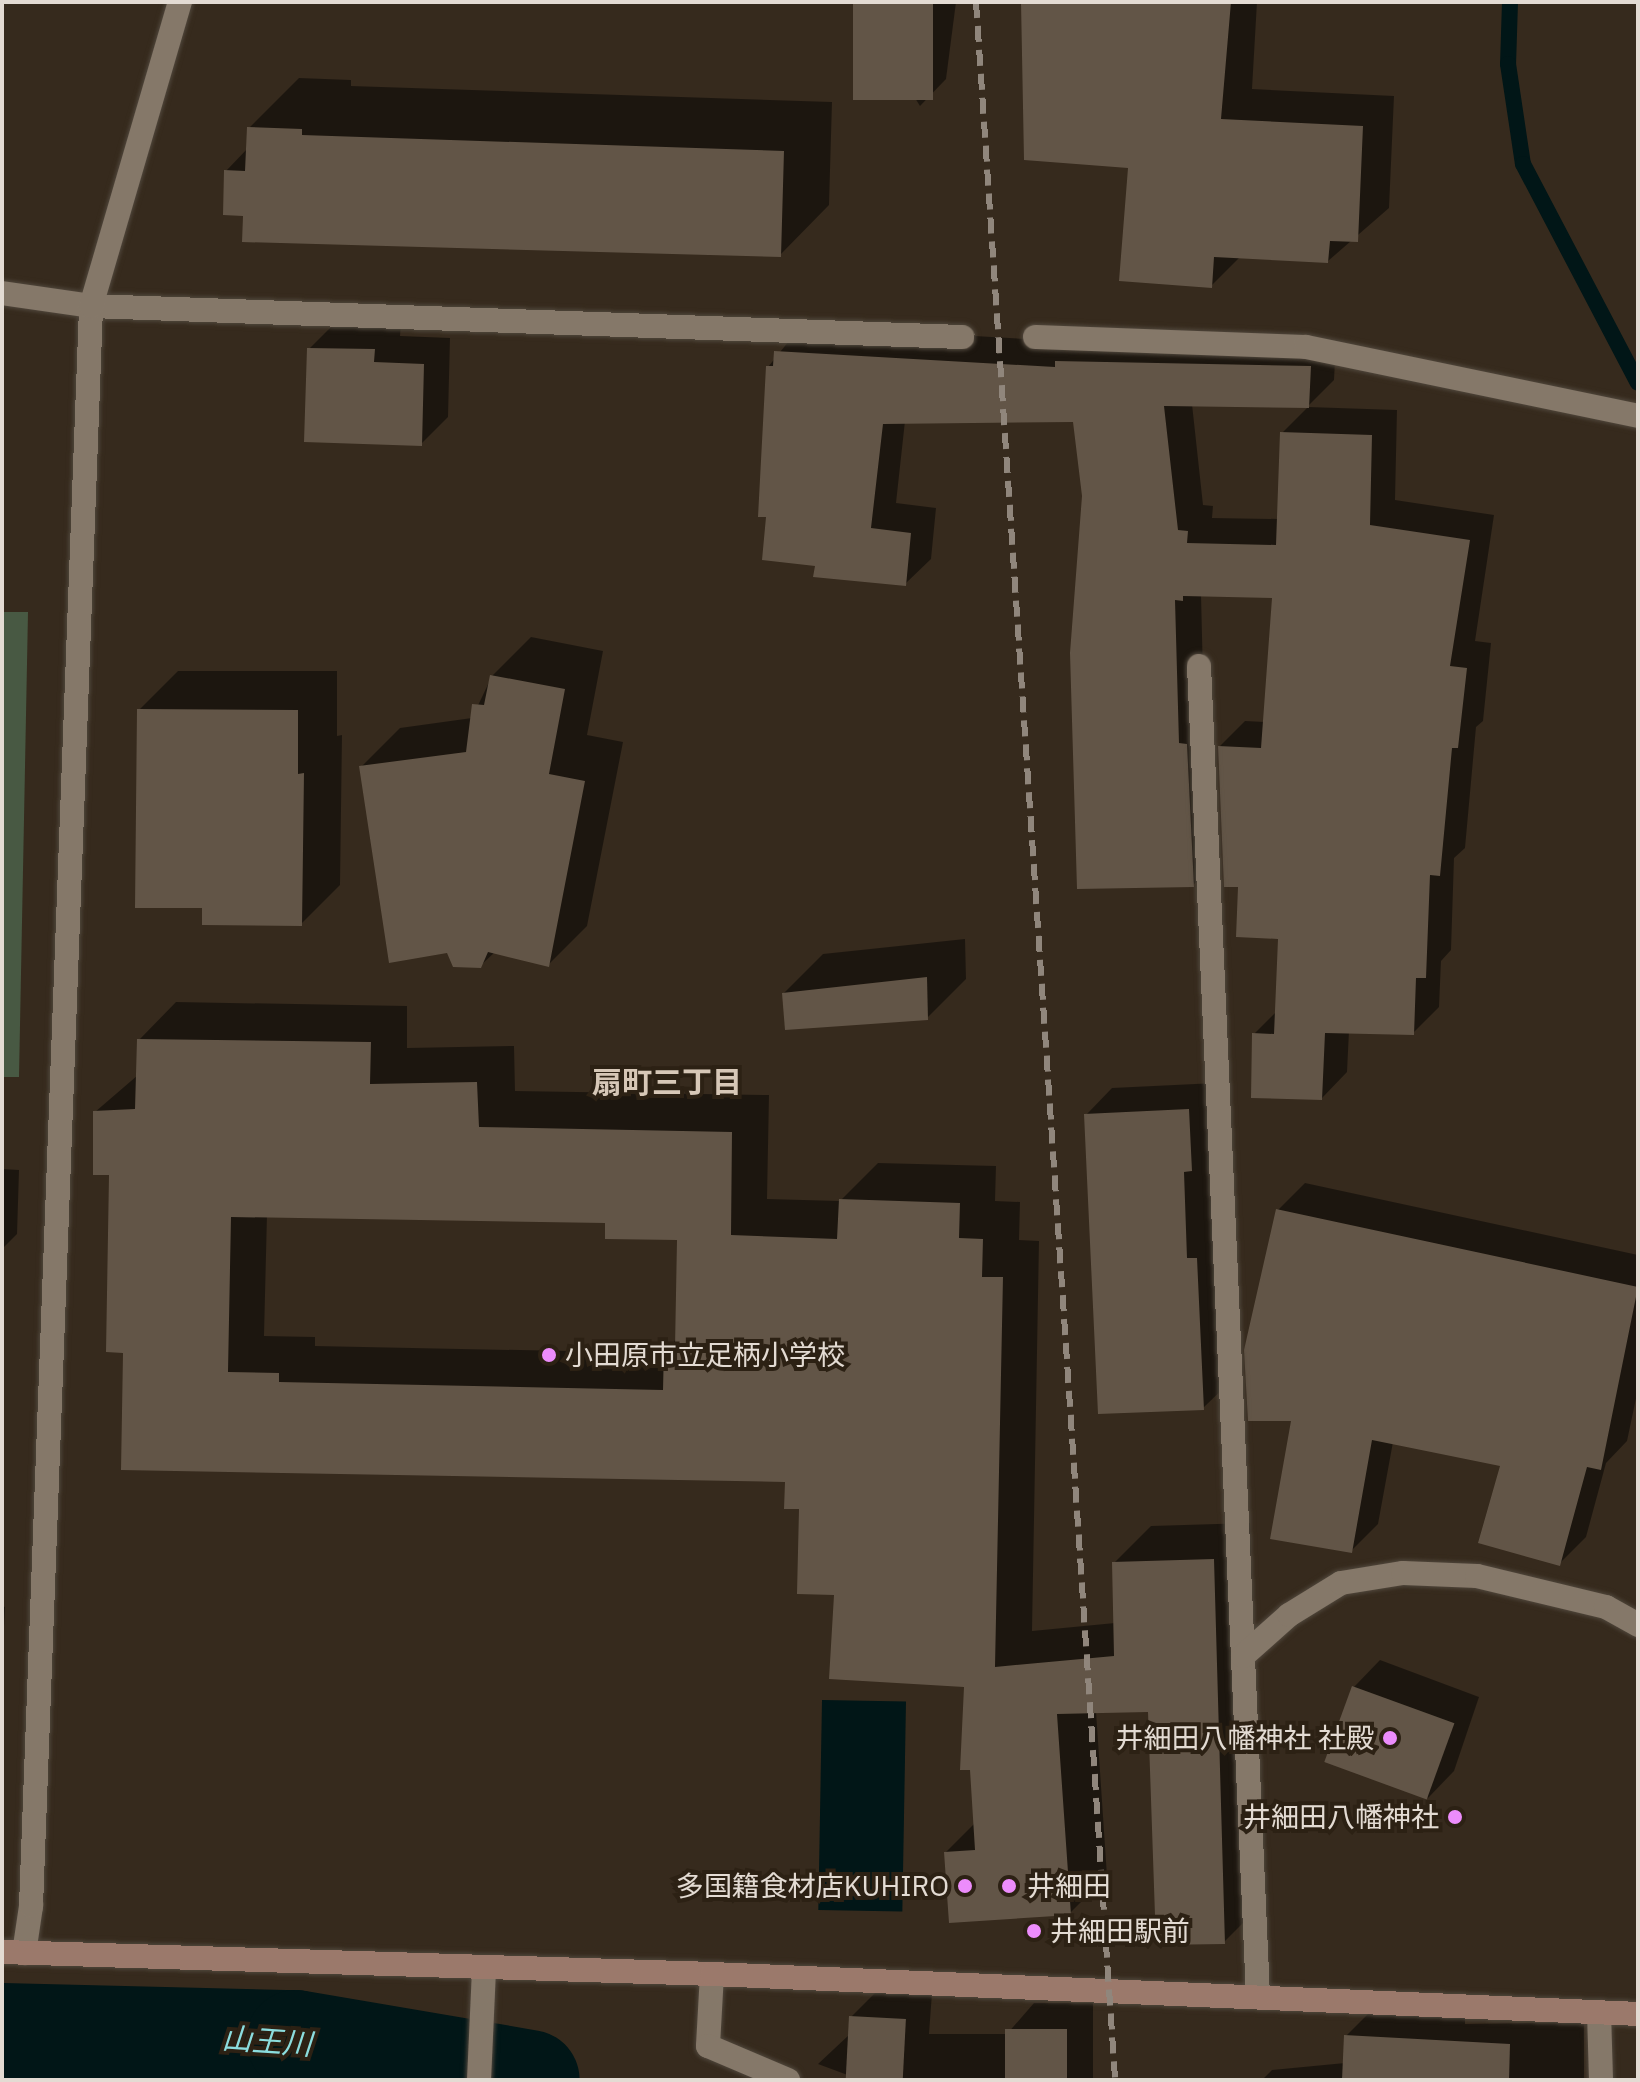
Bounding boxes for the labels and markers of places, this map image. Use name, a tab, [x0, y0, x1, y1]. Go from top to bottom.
place label: 小田原市立足柄小学校	[565, 1338, 845, 1372]
marker: 小田原市立足柄小学校	[540, 1346, 558, 1364]
place label: 井細田八幡神社 社殿	[1115, 1721, 1374, 1755]
marker: 井細田八幡神社 社殿	[1381, 1729, 1399, 1747]
place label: 井細田八幡神社	[1243, 1800, 1439, 1834]
marker: 井細田八幡神社	[1446, 1808, 1464, 1826]
place label: 多国籍食材店KUHIRO	[676, 1869, 949, 1903]
place label: 井細田	[1027, 1869, 1111, 1903]
marker: 井細田	[998, 1875, 1020, 1897]
marker: 多国籍食材店KUHIRO	[956, 1877, 974, 1895]
place label: 井細田駅前	[1050, 1914, 1190, 1948]
marker: 井細田駅前	[1025, 1922, 1043, 1940]

